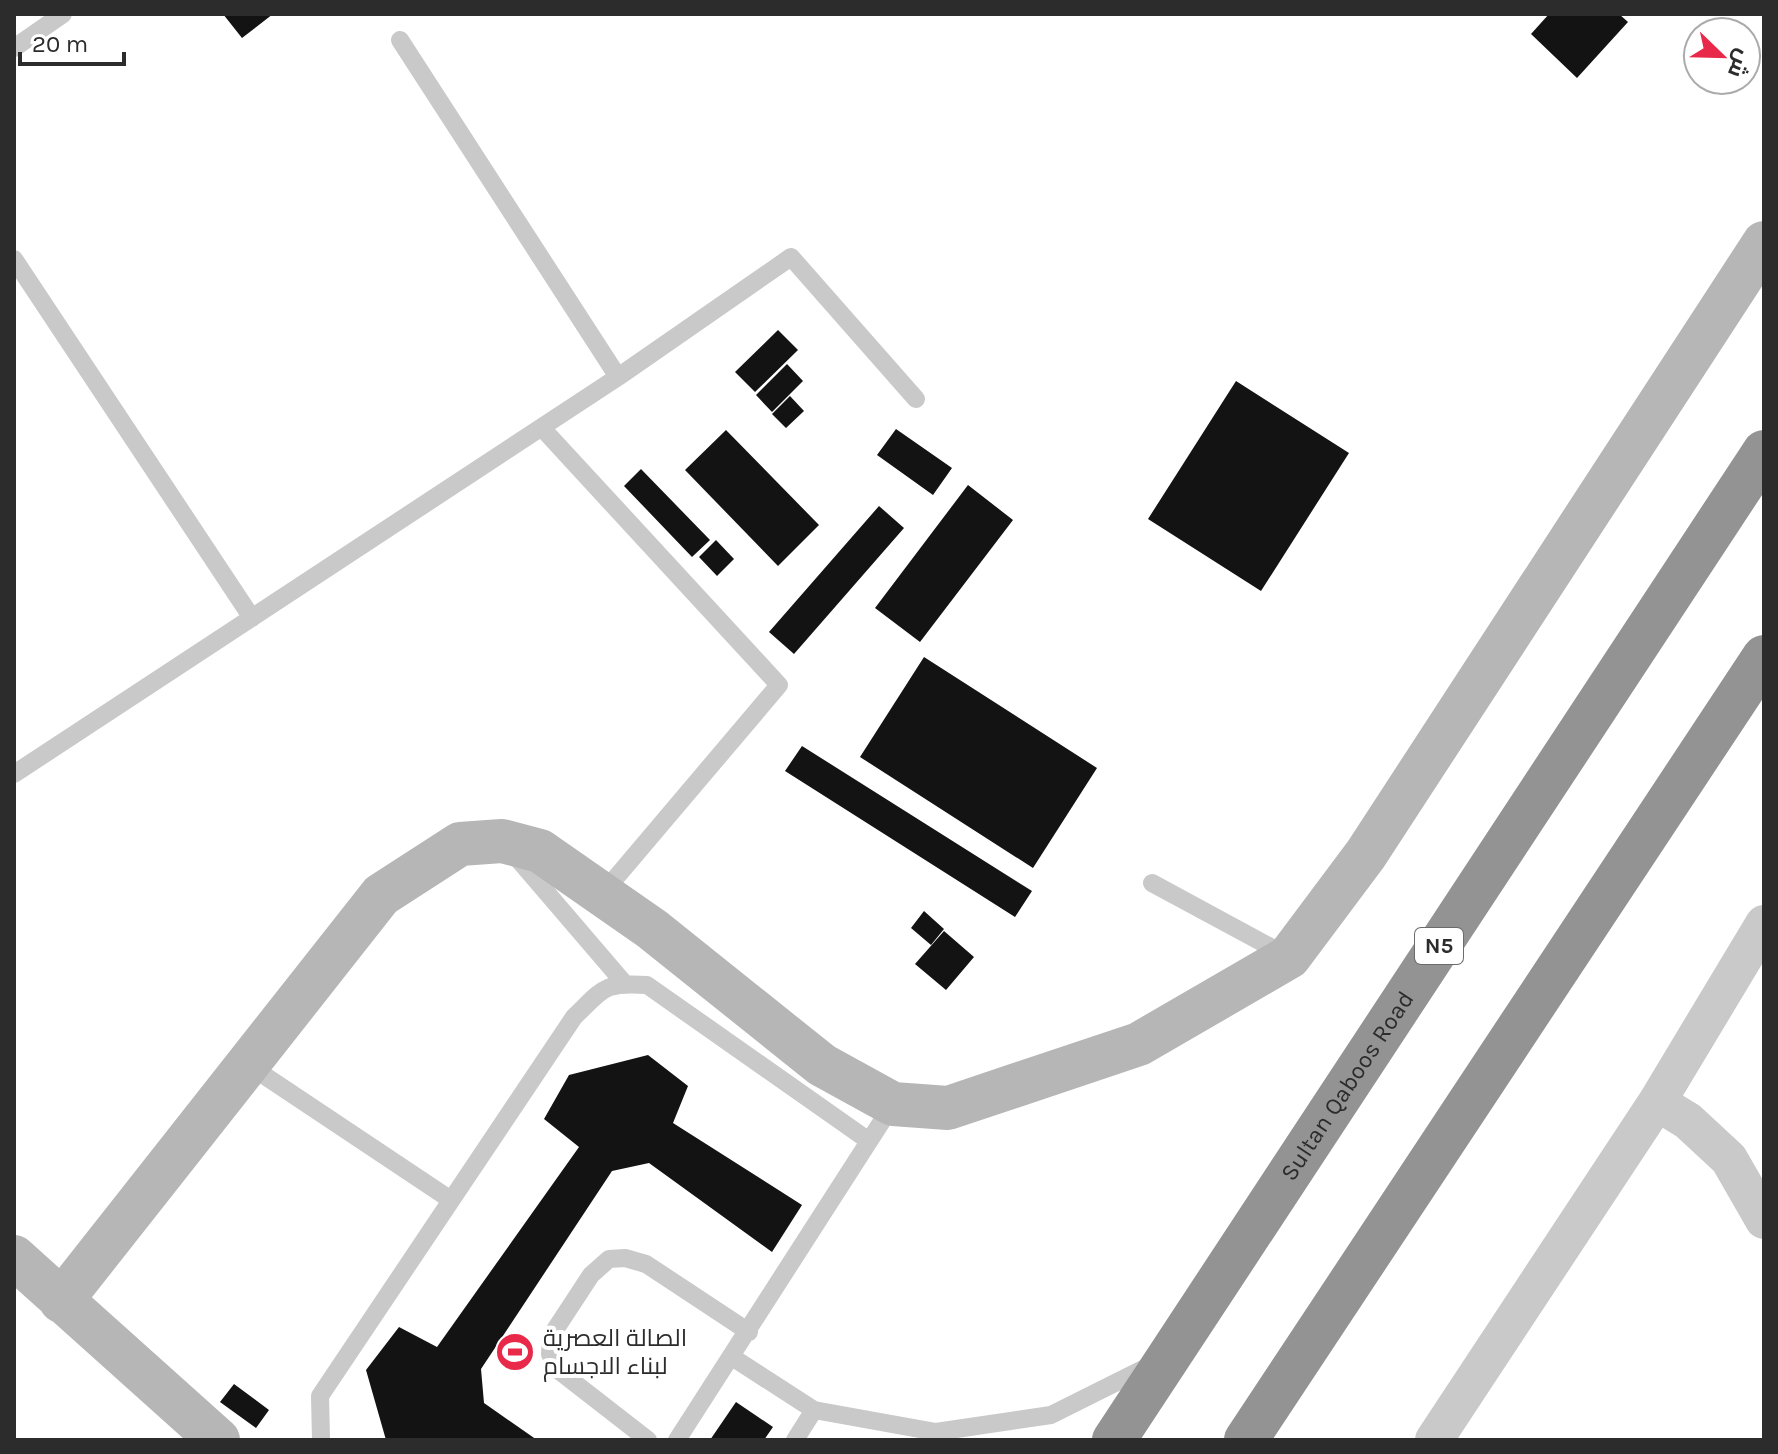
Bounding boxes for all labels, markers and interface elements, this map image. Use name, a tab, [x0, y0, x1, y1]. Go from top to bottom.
scale bar	[20, 16, 124, 66]
north arrow	[1682, 16, 1762, 96]
text: 20 m	[32, 30, 88, 58]
text: ش	[1722, 45, 1757, 81]
road number: N5	[1415, 928, 1463, 964]
street label: Sultan Qaboos Road	[1275, 986, 1420, 1186]
place label: الصالة العصرية لبناء الاجسام	[543, 1324, 687, 1382]
sports icon: الصالة العصرية لبناء الاجسام	[494, 1331, 536, 1373]

